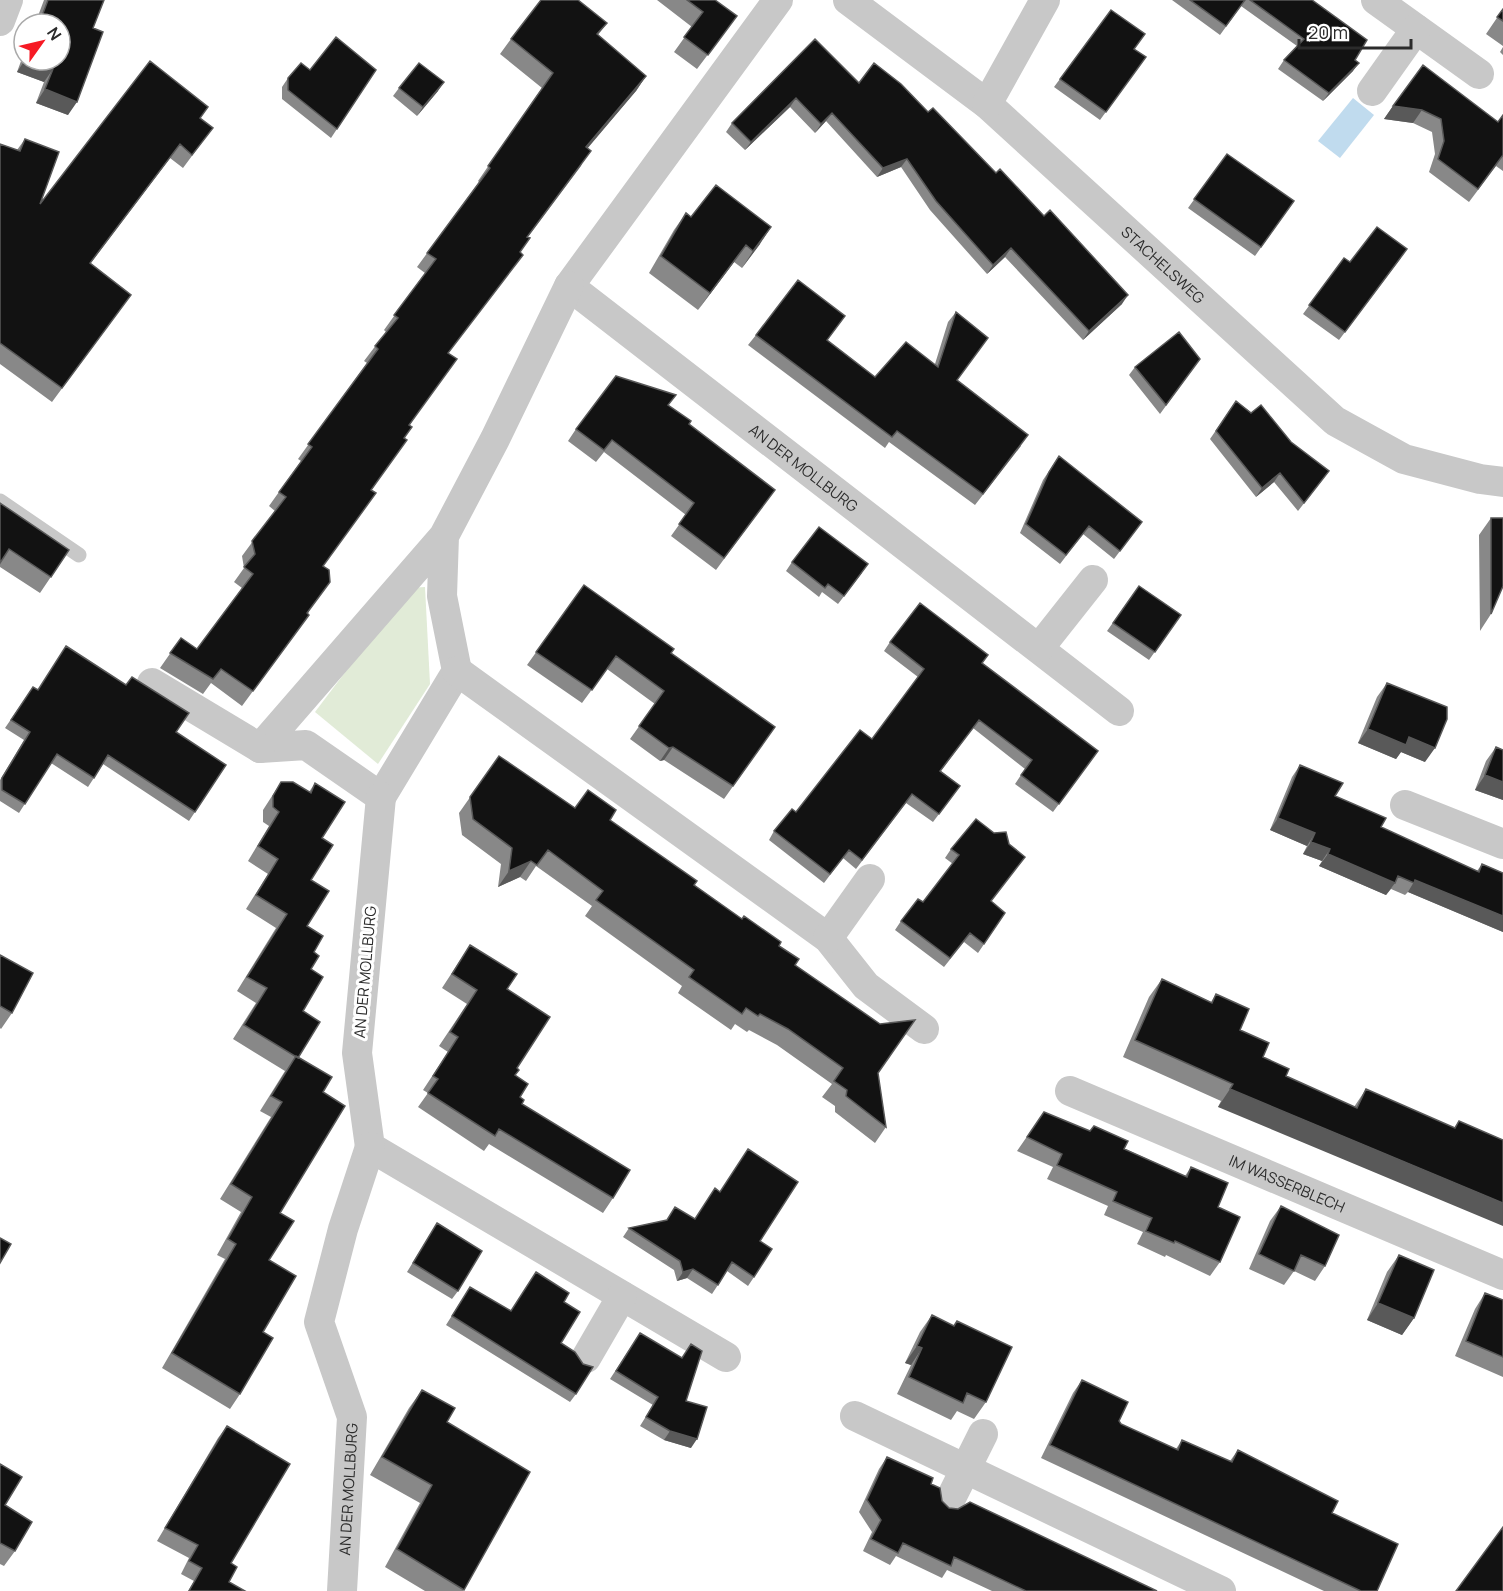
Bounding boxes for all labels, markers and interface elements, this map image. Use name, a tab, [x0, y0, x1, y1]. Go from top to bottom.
north arrow	[12, 12, 72, 72]
scale bar	[1299, 12, 1412, 50]
text: 20 m	[1308, 20, 1348, 44]
text: N	[42, 23, 67, 45]
street label: STACHELSWEG	[1117, 221, 1210, 308]
street label: AN DER MOLLBURG	[745, 419, 863, 517]
street label: AN DER MOLLBURG	[349, 905, 381, 1039]
street label: IM WASSERBLECH	[1226, 1149, 1348, 1217]
street label: AN DER MOLLBURG	[334, 1422, 362, 1556]

